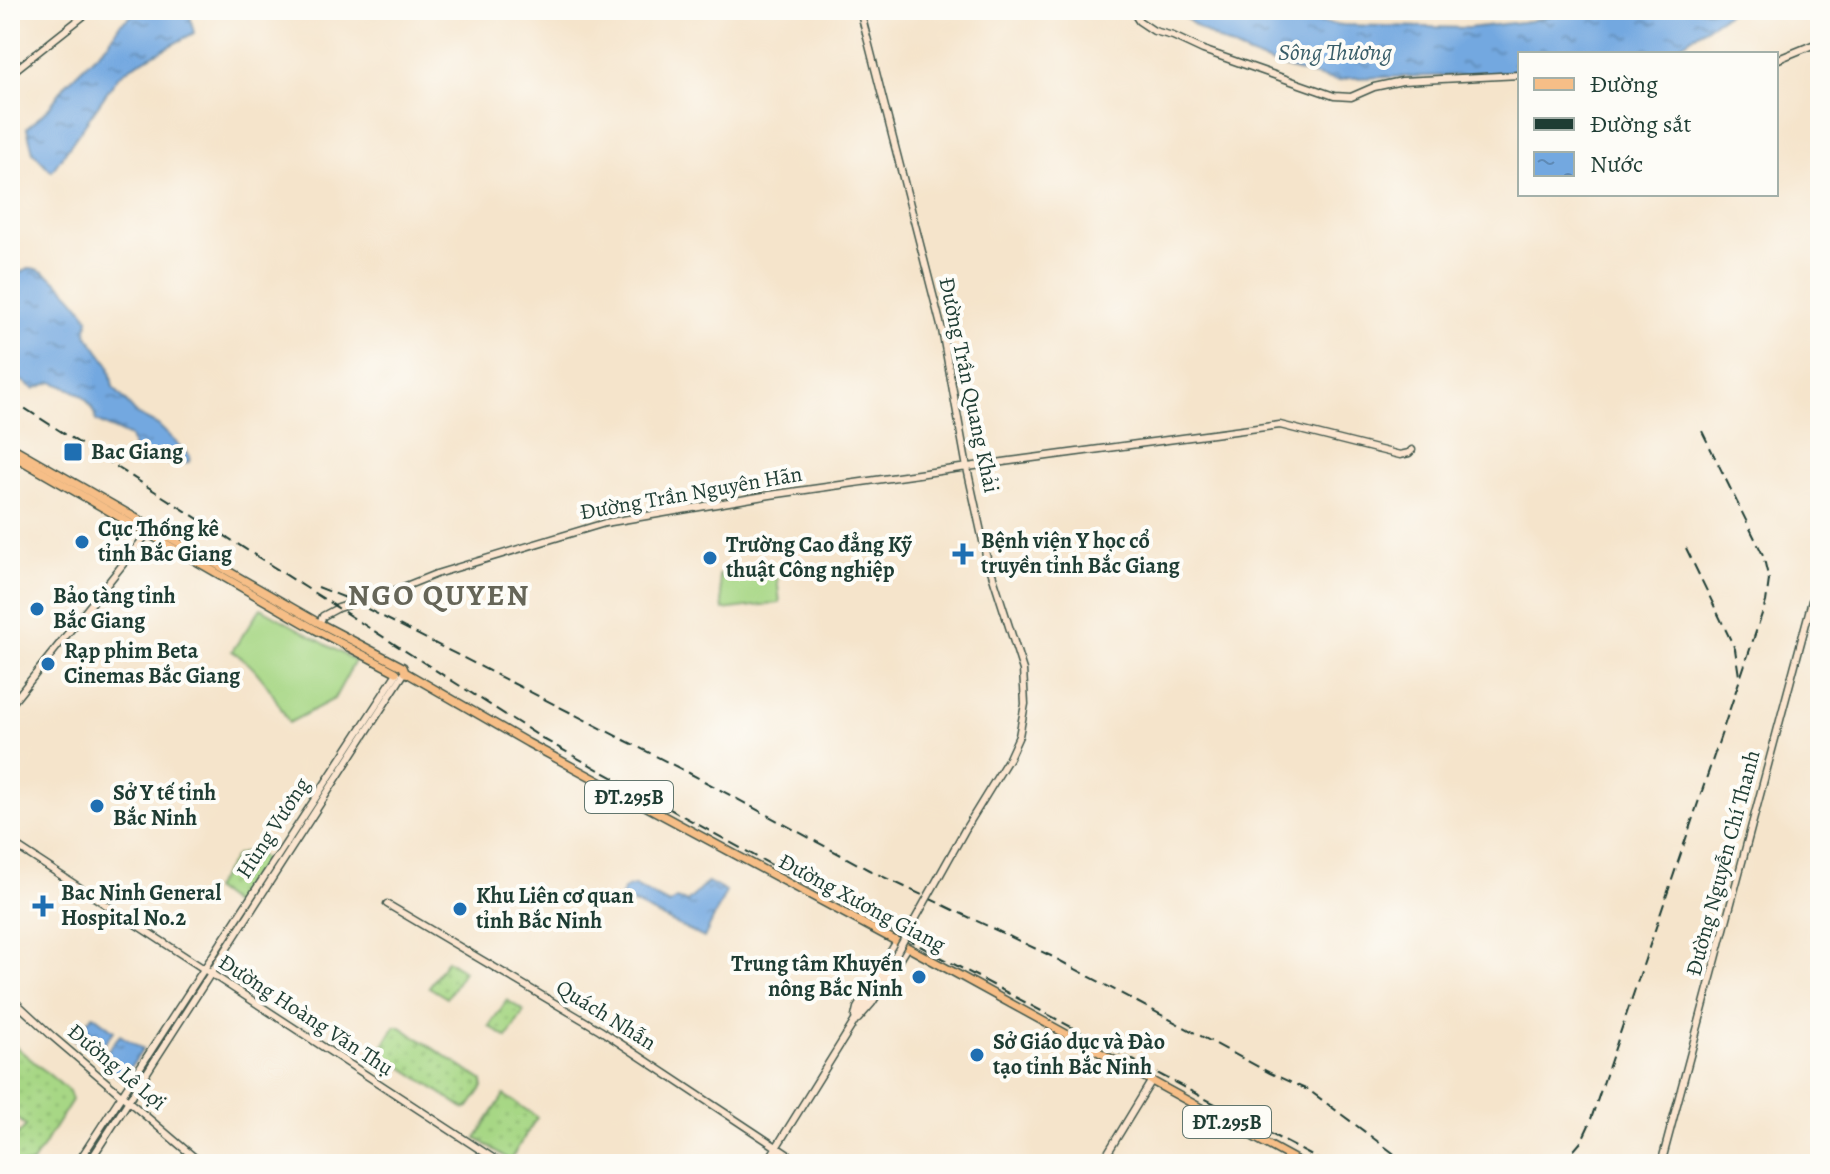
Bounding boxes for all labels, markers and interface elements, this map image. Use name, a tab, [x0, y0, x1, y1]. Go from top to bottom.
water label: Sông Thương	[1278, 36, 1392, 68]
legend	[1518, 52, 1778, 196]
text: Đường	[1590, 68, 1658, 100]
text: Đường sắt	[1590, 108, 1692, 140]
text: Nước	[1590, 148, 1643, 180]
street label: Đường Trần Quang Khải	[931, 274, 1007, 496]
place label: Bac Giang	[91, 437, 184, 467]
marker: Bac Giang	[62, 441, 84, 463]
street label: Đường Trần Nguyên Hãn	[577, 459, 805, 527]
place label: Cục Thống kê tỉnh Bắc Giang	[98, 514, 233, 569]
place label: Bệnh viện Y học cổ truyền tỉnh Bắc Giang	[981, 526, 1181, 581]
place label: Trường Cao đẳng Kỹ thuật Công nghiệp	[726, 530, 913, 585]
marker: Cục Thống kê tỉnh Bắc Giang	[73, 533, 91, 551]
marker: Bệnh viện Y học cổ truyền tỉnh Bắc Giang	[952, 543, 974, 565]
marker: Trường Cao đẳng Kỹ thuật Công nghiệp	[701, 549, 719, 567]
district label: NGO QUYEN	[348, 575, 530, 615]
place label: Bảo tàng tỉnh Bắc Giang	[53, 581, 176, 636]
marker: Bảo tàng tỉnh Bắc Giang	[28, 600, 46, 618]
place label: Rạp phim Beta Cinemas Bắc Giang	[64, 636, 241, 691]
marker: Rạp phim Beta Cinemas Bắc Giang	[39, 655, 57, 673]
street label: Đường Nguyễn Chí Thanh	[1678, 747, 1768, 979]
street label: Hùng Vương	[229, 772, 317, 884]
place label: Sở Y tế tỉnh Bắc Ninh	[113, 778, 216, 833]
road number: ĐT.295B	[585, 781, 673, 813]
marker: Sở Y tế tỉnh Bắc Ninh	[88, 797, 106, 815]
street label: Đường Xương Giang	[773, 846, 951, 960]
place label: Bac Ninh General Hospital No.2	[61, 878, 221, 933]
place label: Khu Liên cơ quan tỉnh Bắc Ninh	[476, 881, 634, 936]
marker: Bac Ninh General Hospital No.2	[32, 895, 54, 917]
marker: Khu Liên cơ quan tỉnh Bắc Ninh	[451, 900, 469, 918]
street label: Đường Hoàng Văn Thụ	[213, 947, 400, 1083]
place label: Trung tâm Khuyến nông Bắc Ninh	[731, 949, 903, 1004]
marker: Trung tâm Khuyến nông Bắc Ninh	[910, 968, 928, 986]
street label: Quách Nhẫn	[550, 972, 662, 1058]
street label: Đường Lê Lợi	[61, 1017, 173, 1117]
place label: Sở Giáo dục và Đào tạo tỉnh Bắc Ninh	[993, 1027, 1165, 1082]
marker: Sở Giáo dục và Đào tạo tỉnh Bắc Ninh	[968, 1046, 986, 1064]
road number: ĐT.295B	[1183, 1106, 1271, 1138]

